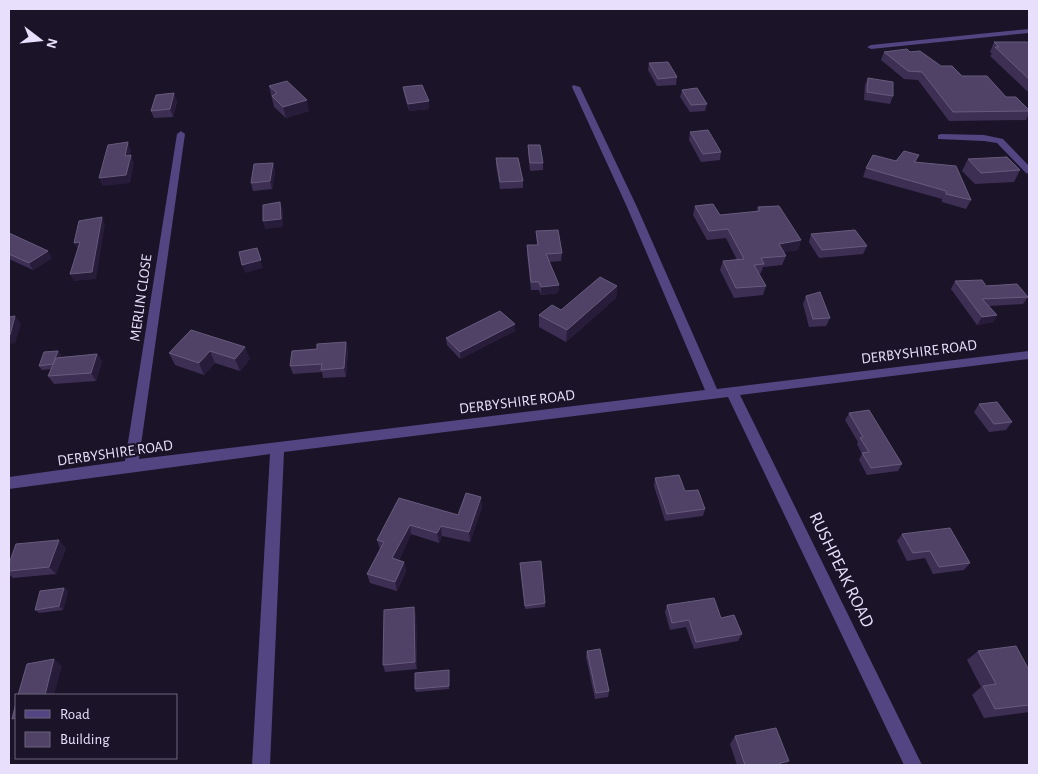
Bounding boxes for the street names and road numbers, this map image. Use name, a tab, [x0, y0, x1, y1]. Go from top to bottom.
street label: MERLIN CLOSE	[127, 254, 155, 342]
street label: DERBYSHIRE ROAD	[860, 337, 978, 367]
street label: DERBYSHIRE ROAD	[458, 387, 576, 417]
street label: DERBYSHIRE ROAD	[56, 437, 174, 469]
street label: RUSHPEAK ROAD	[805, 509, 877, 631]

